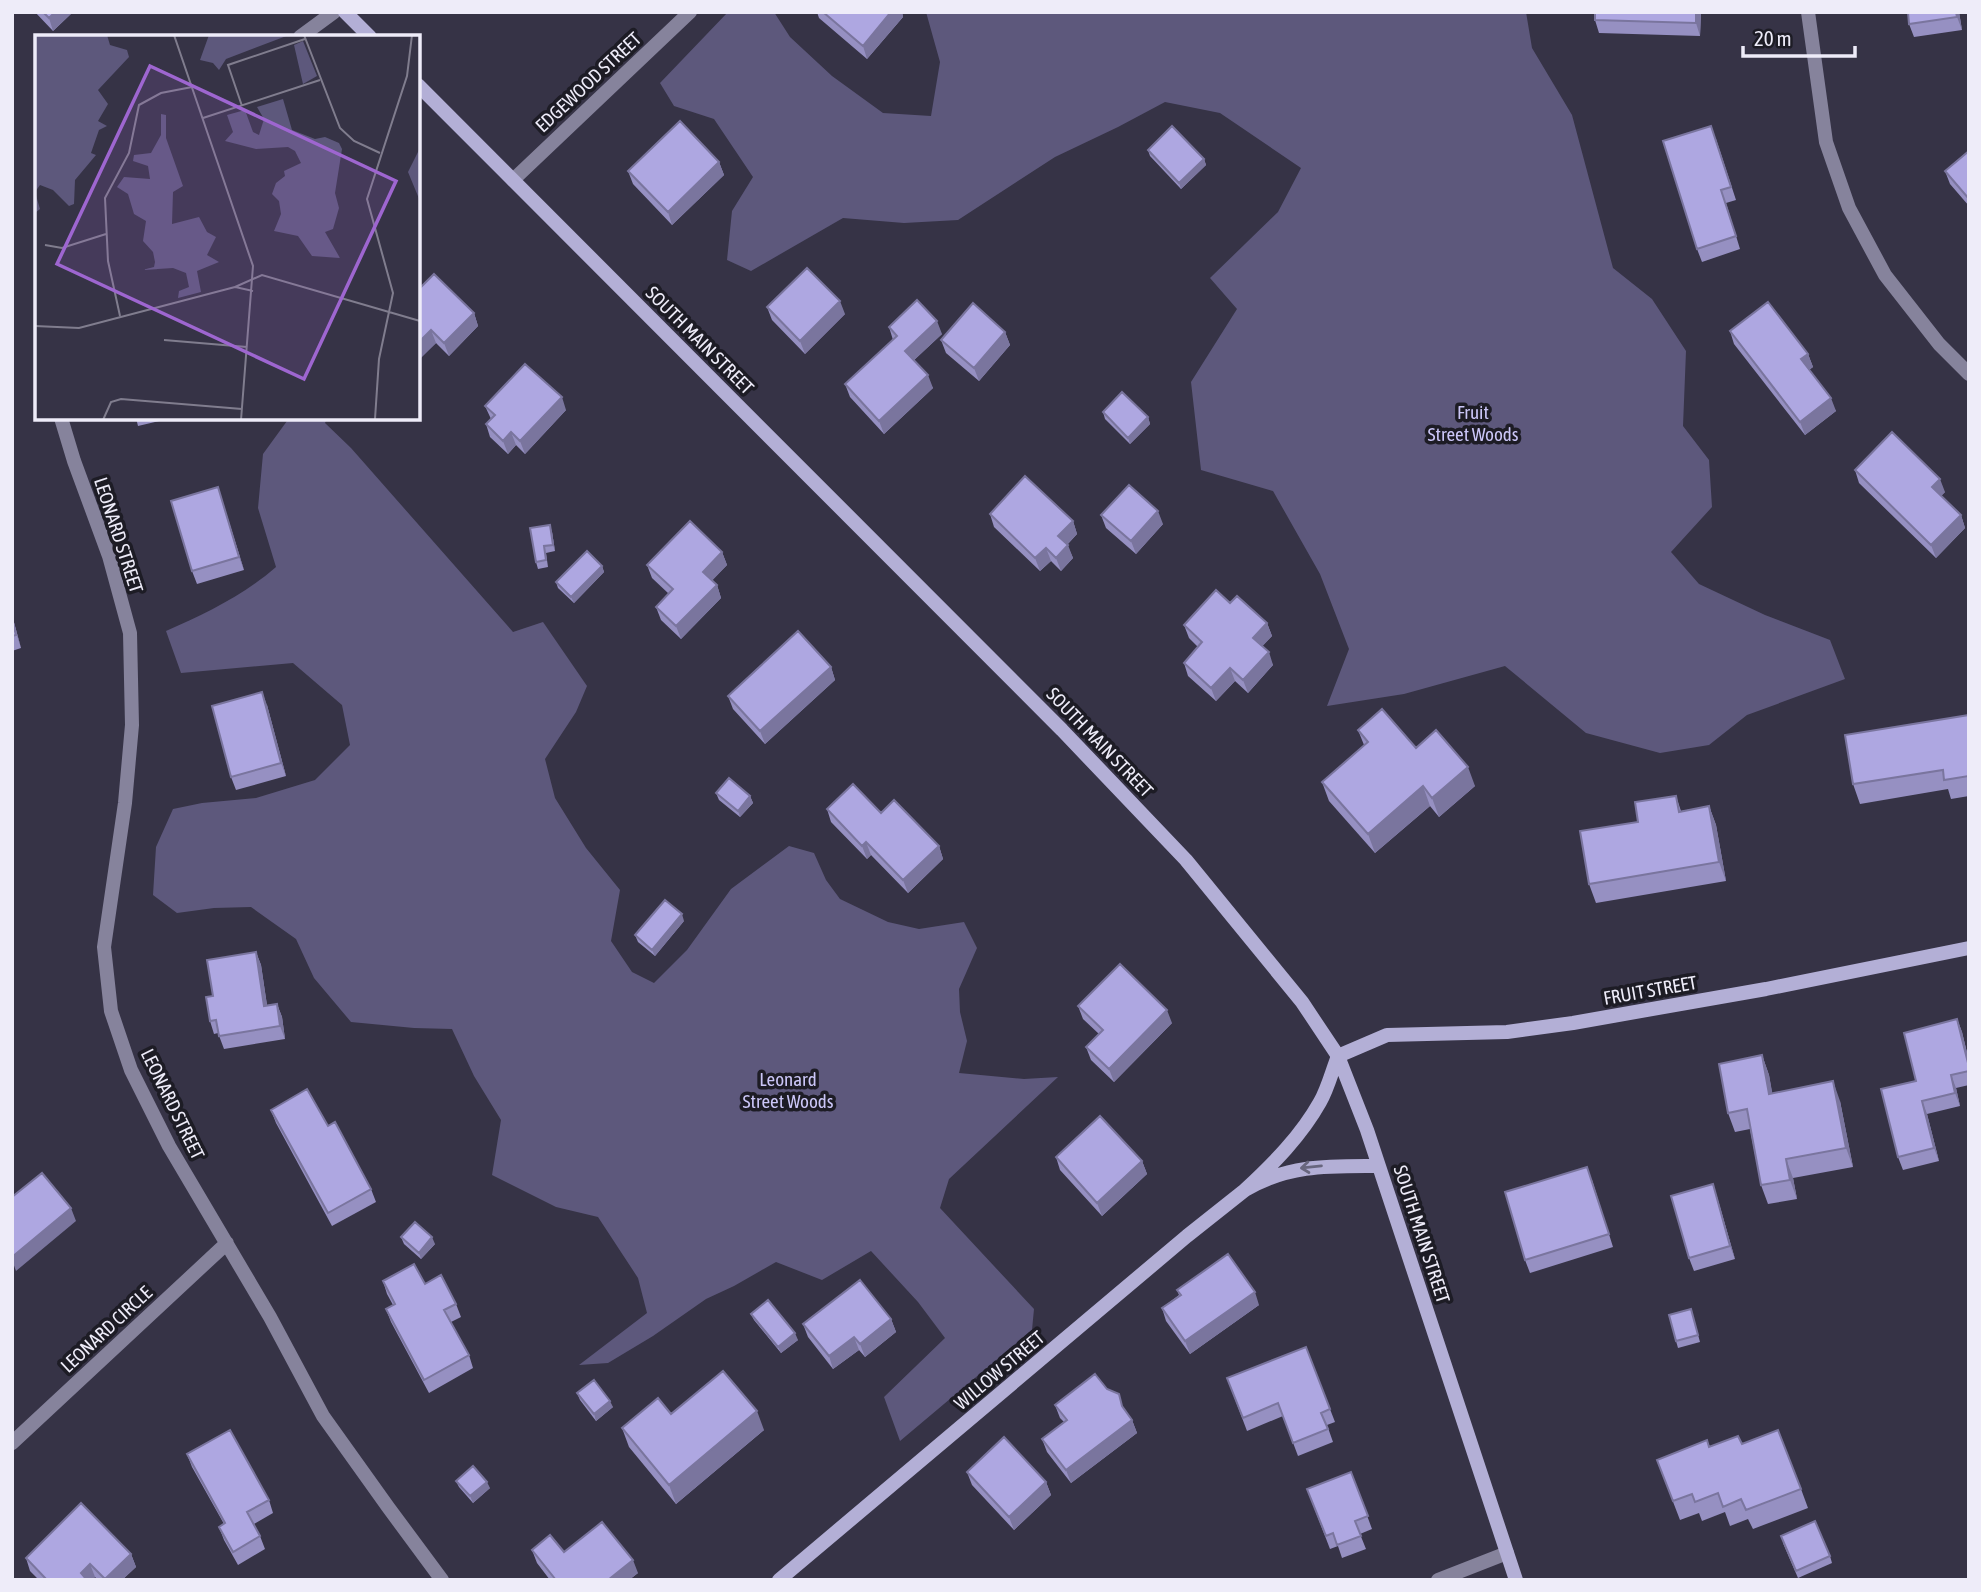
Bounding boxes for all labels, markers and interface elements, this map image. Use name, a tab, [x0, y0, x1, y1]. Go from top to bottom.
scale bar	[1743, 14, 1855, 58]
text: 20 m	[1754, 26, 1792, 50]
street label: EDGEWOOD STREET	[531, 27, 646, 137]
inset map	[35, 35, 420, 420]
street label: SOUTH MAIN STREET	[642, 282, 759, 399]
park label: Fruit Street Woods	[1427, 401, 1519, 445]
street label: LEONARD STREET	[90, 474, 148, 596]
street label: SOUTH MAIN STREET	[1042, 683, 1158, 802]
street label: FRUIT STREET	[1602, 971, 1699, 1009]
street label: LEONARD STREET	[137, 1045, 210, 1163]
park label: Leonard Street Woods	[742, 1068, 834, 1112]
one-way arrow	[1300, 1161, 1323, 1174]
street label: SOUTH MAIN STREET	[1389, 1162, 1455, 1306]
street label: LEONARD CIRCLE	[56, 1281, 156, 1377]
street label: WILLOW STREET	[950, 1326, 1049, 1414]

